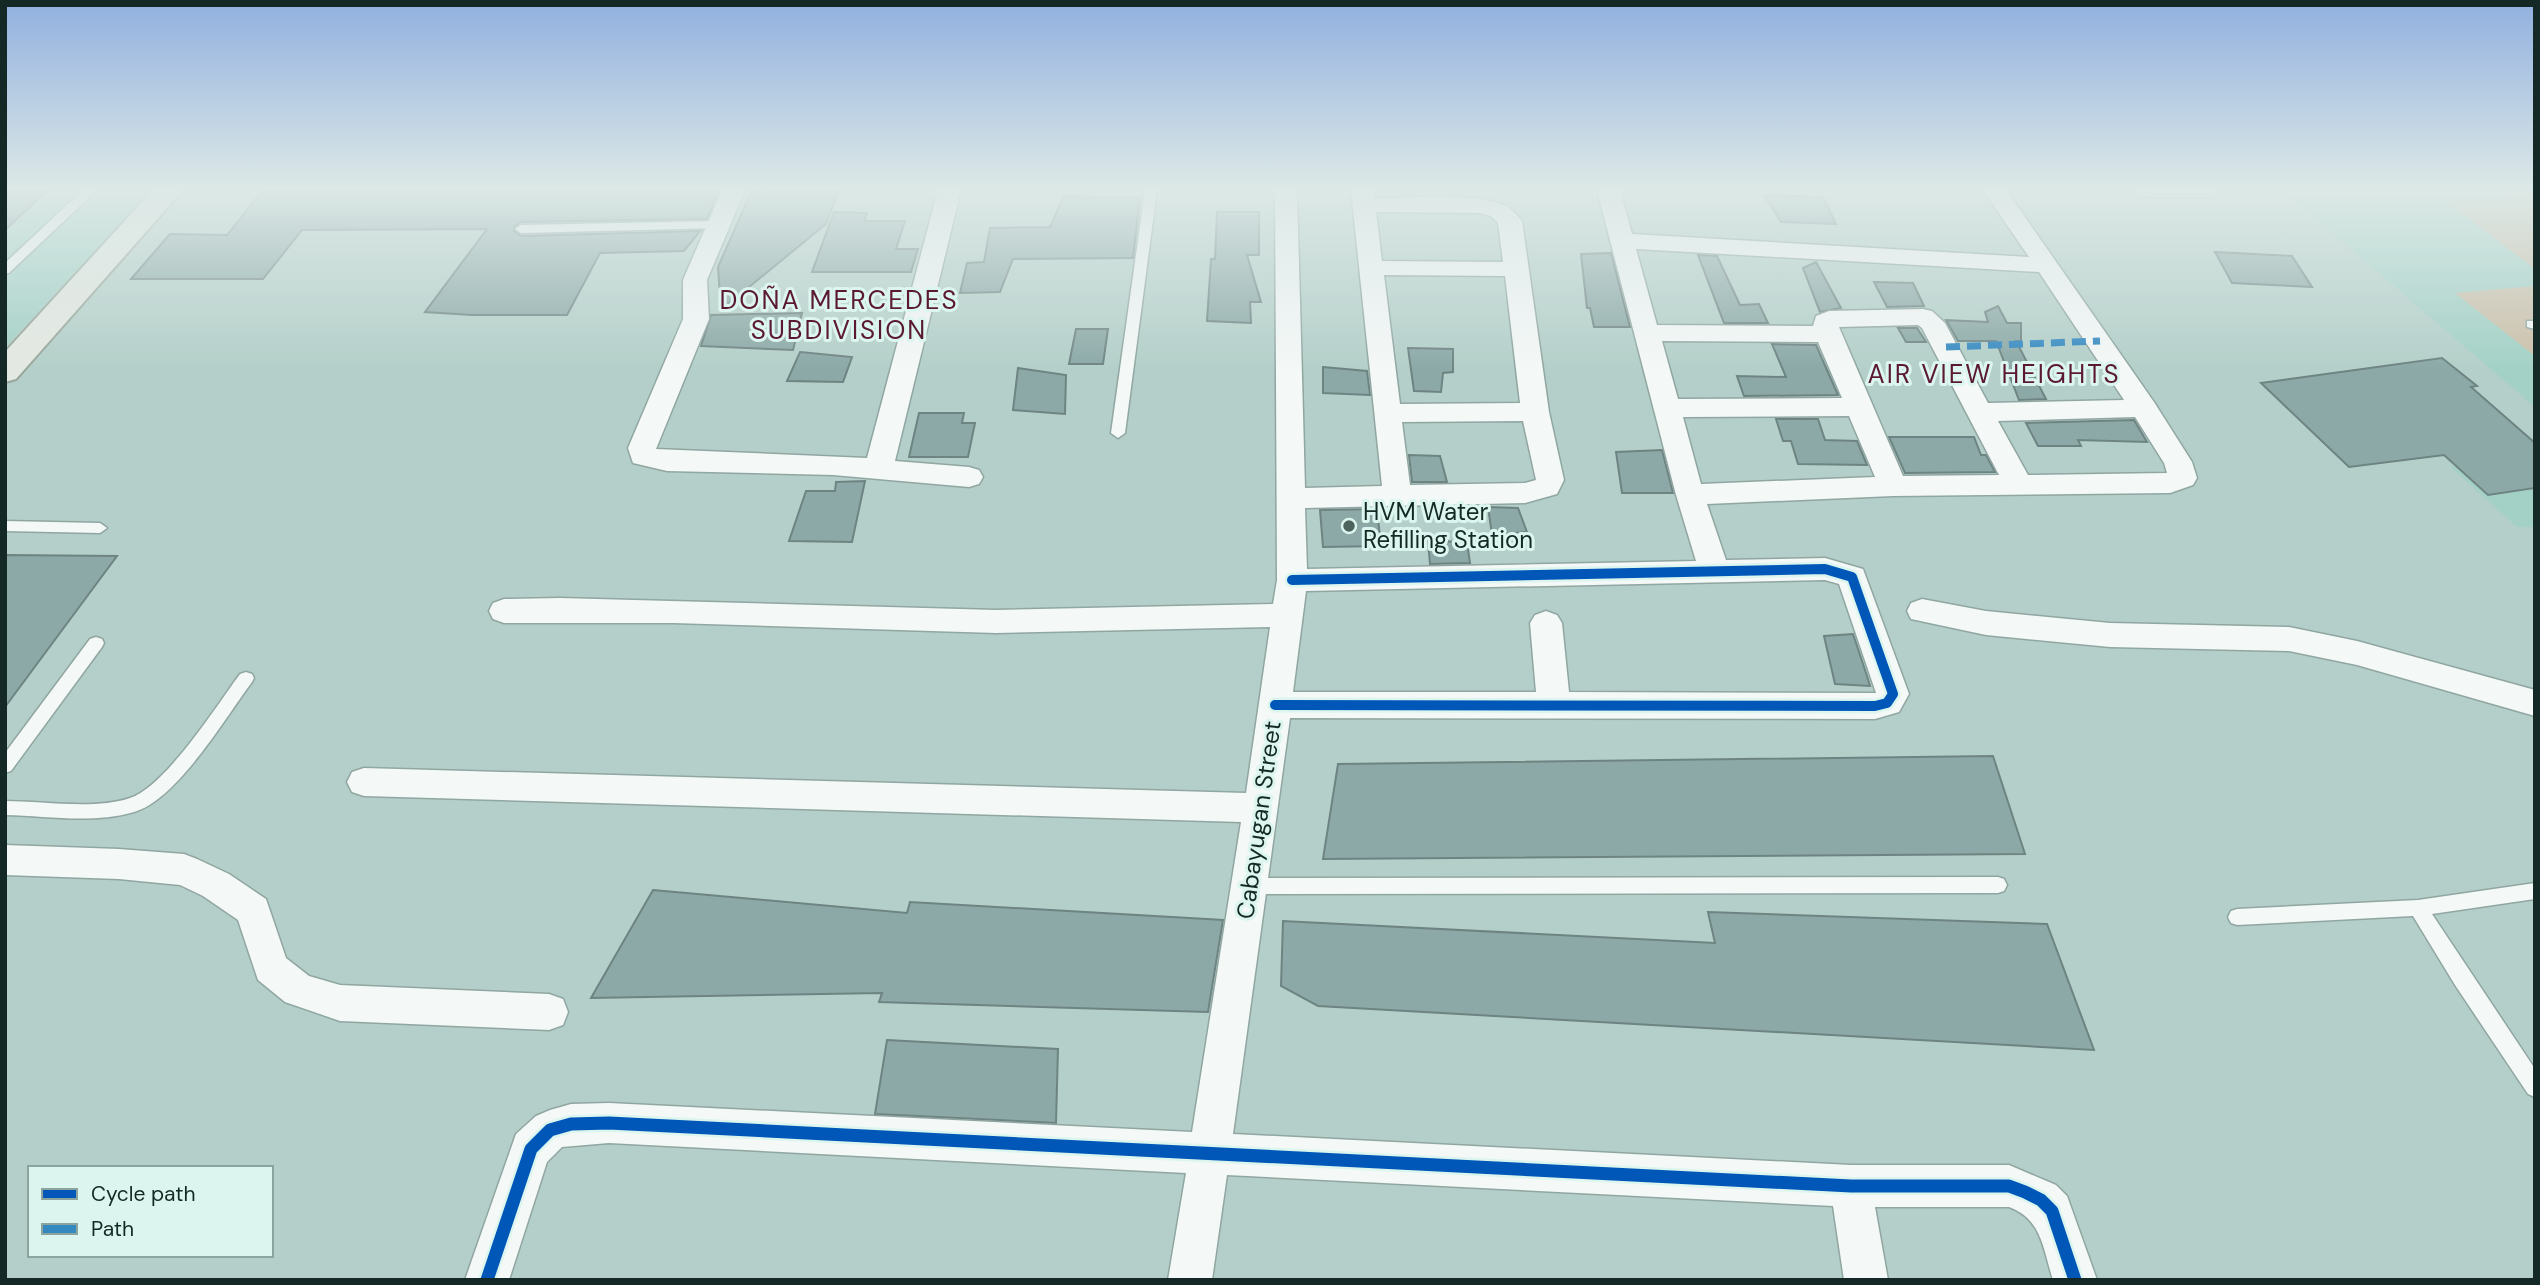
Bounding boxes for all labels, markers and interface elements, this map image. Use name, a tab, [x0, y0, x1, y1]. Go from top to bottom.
district label: DOÑA MERCEDES SUBDIVISION	[719, 283, 959, 347]
district label: AIR VIEW HEIGHTS	[1867, 357, 2121, 391]
place label: HVM Water Refilling Station	[1363, 496, 1533, 555]
marker: HVM Water Refilling Station	[1341, 518, 1357, 534]
street label: Cabayugan Street	[1229, 719, 1288, 921]
legend	[28, 1166, 273, 1257]
text: Cycle path	[91, 1180, 196, 1208]
text: Path	[91, 1215, 134, 1243]

